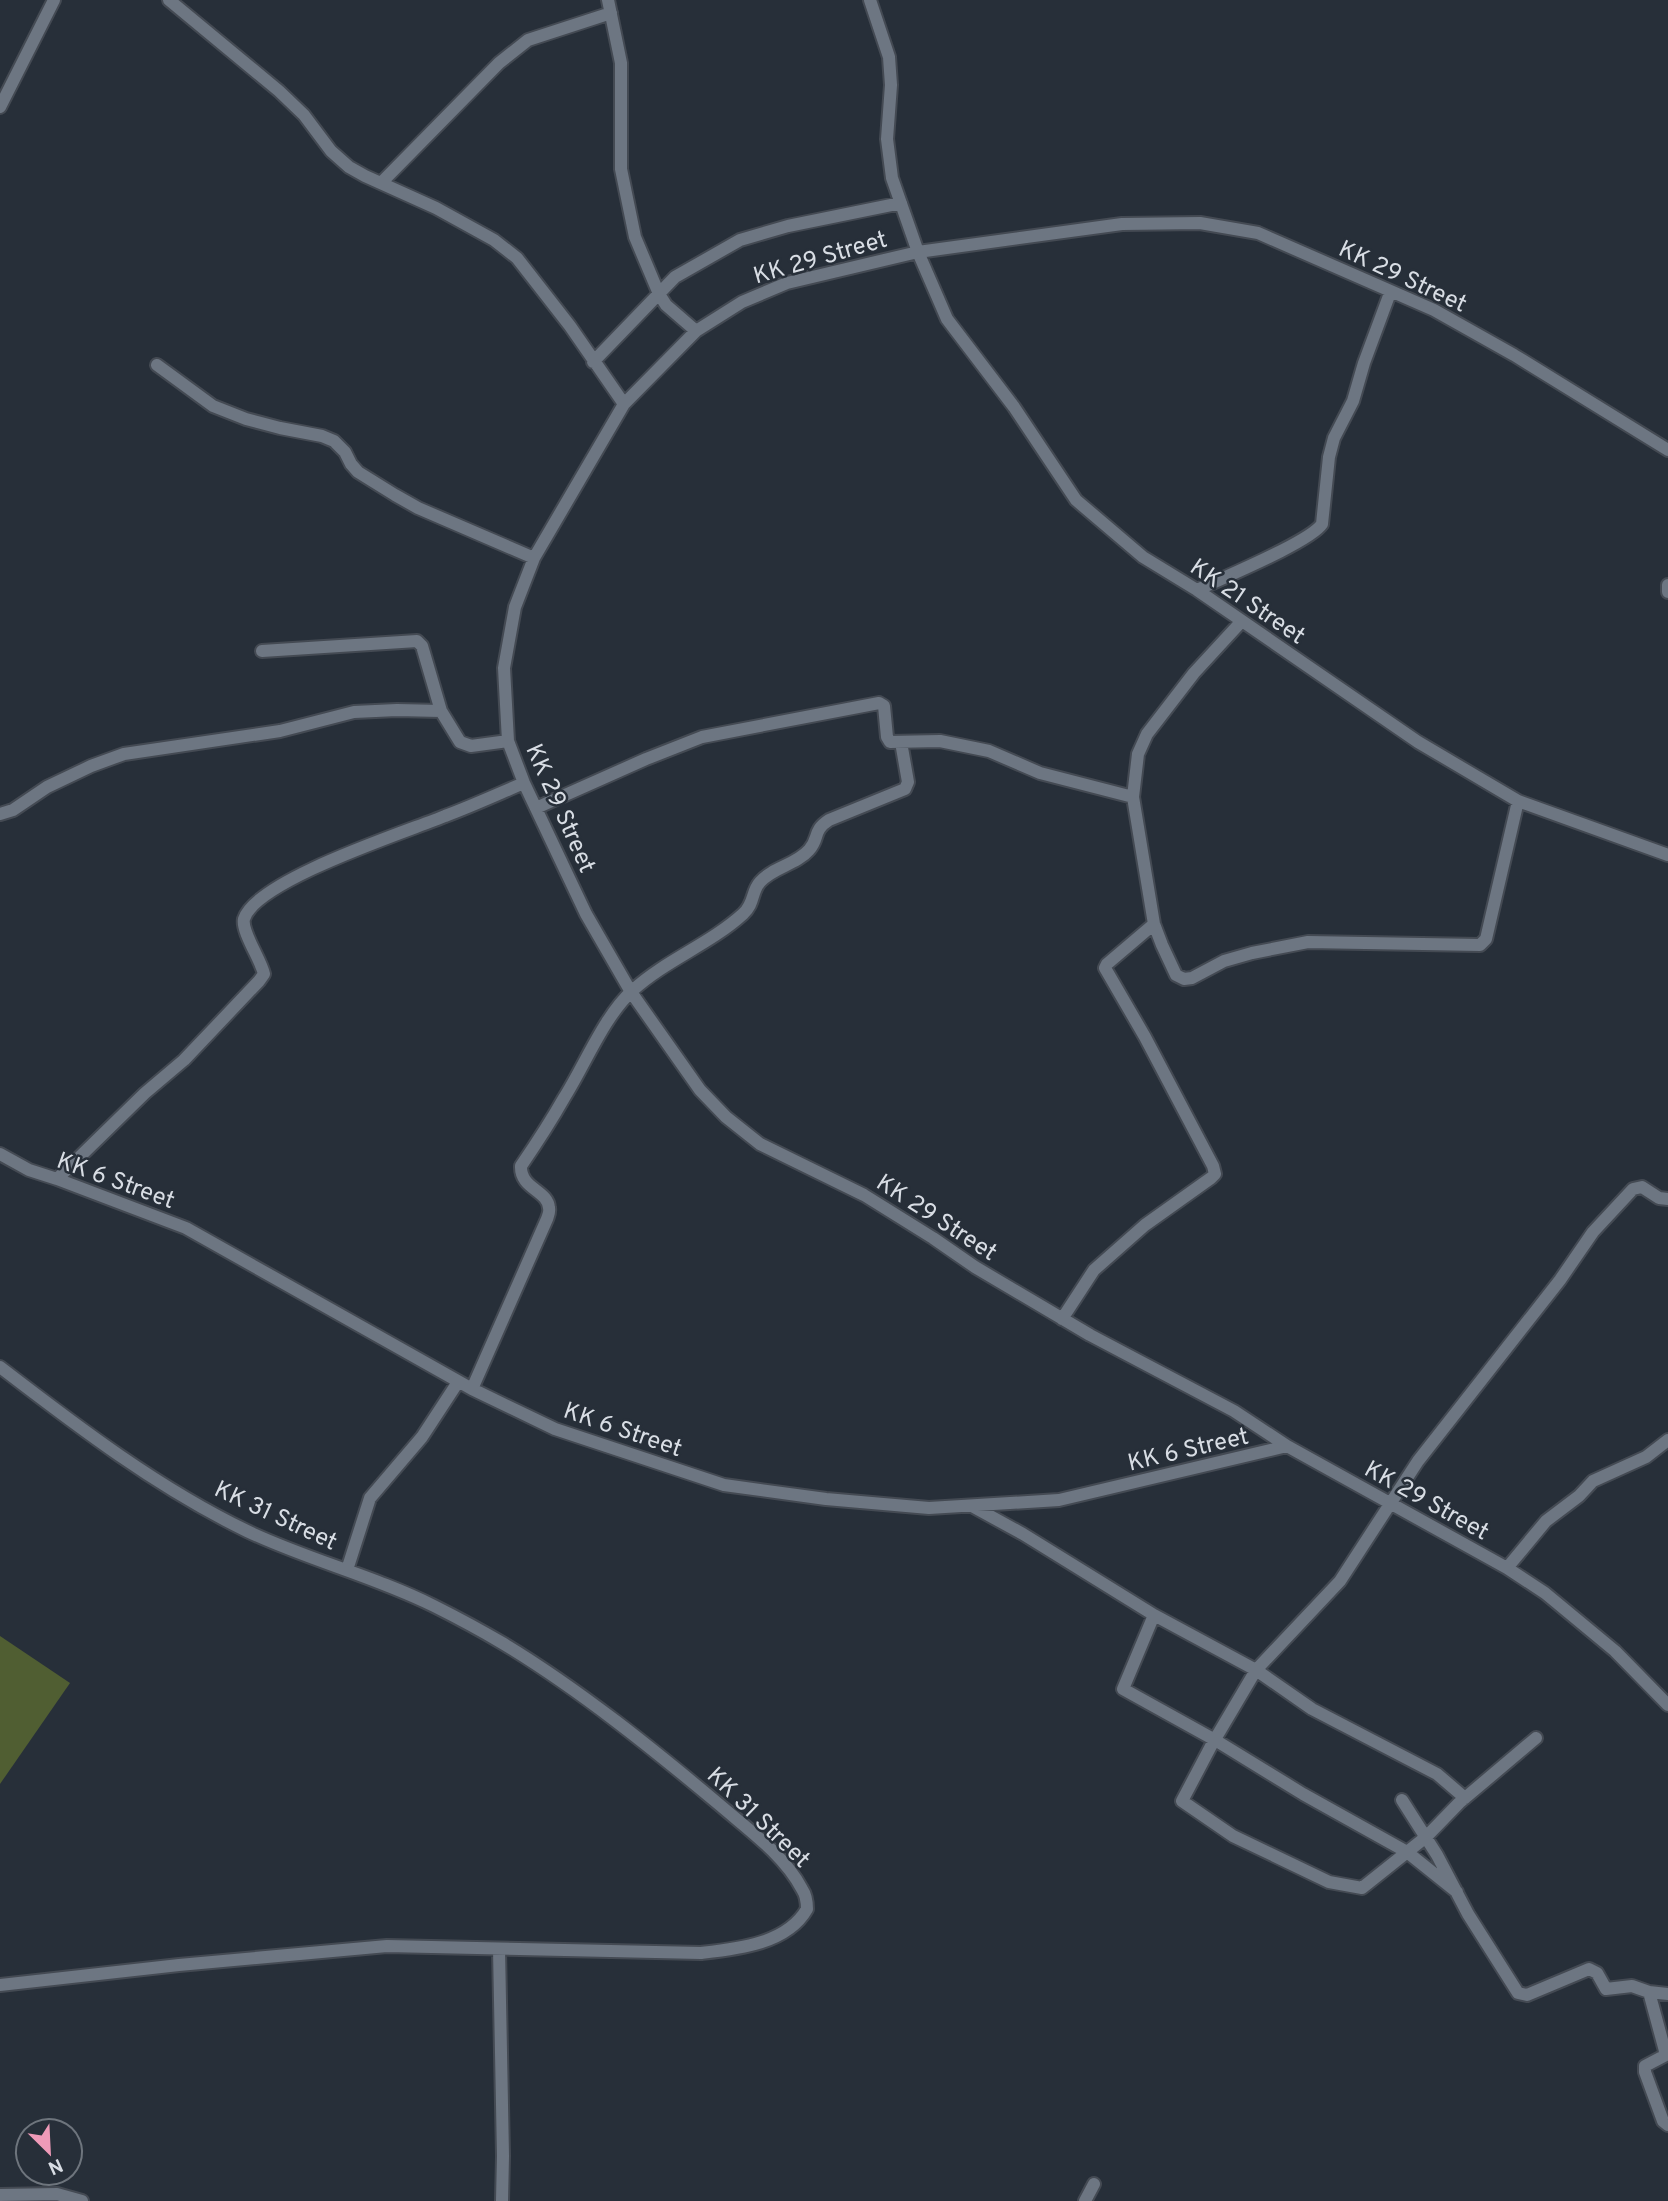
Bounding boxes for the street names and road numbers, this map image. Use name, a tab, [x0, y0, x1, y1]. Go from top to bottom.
street label: KK 29 Street	[750, 225, 891, 292]
street label: KK 29 Street	[1333, 235, 1471, 321]
street label: KK 21 Street	[1184, 553, 1310, 652]
street label: KK 29 Street	[517, 740, 601, 878]
street label: KK 6 Street	[52, 1147, 178, 1217]
street label: KK 29 Street	[870, 1169, 1002, 1269]
street label: KK 6 Street	[559, 1397, 686, 1465]
street label: KK 6 Street	[1125, 1422, 1252, 1479]
street label: KK 29 Street	[1358, 1455, 1494, 1548]
street label: KK 31 Street	[209, 1475, 341, 1558]
street label: KK 31 Street	[700, 1762, 816, 1875]

